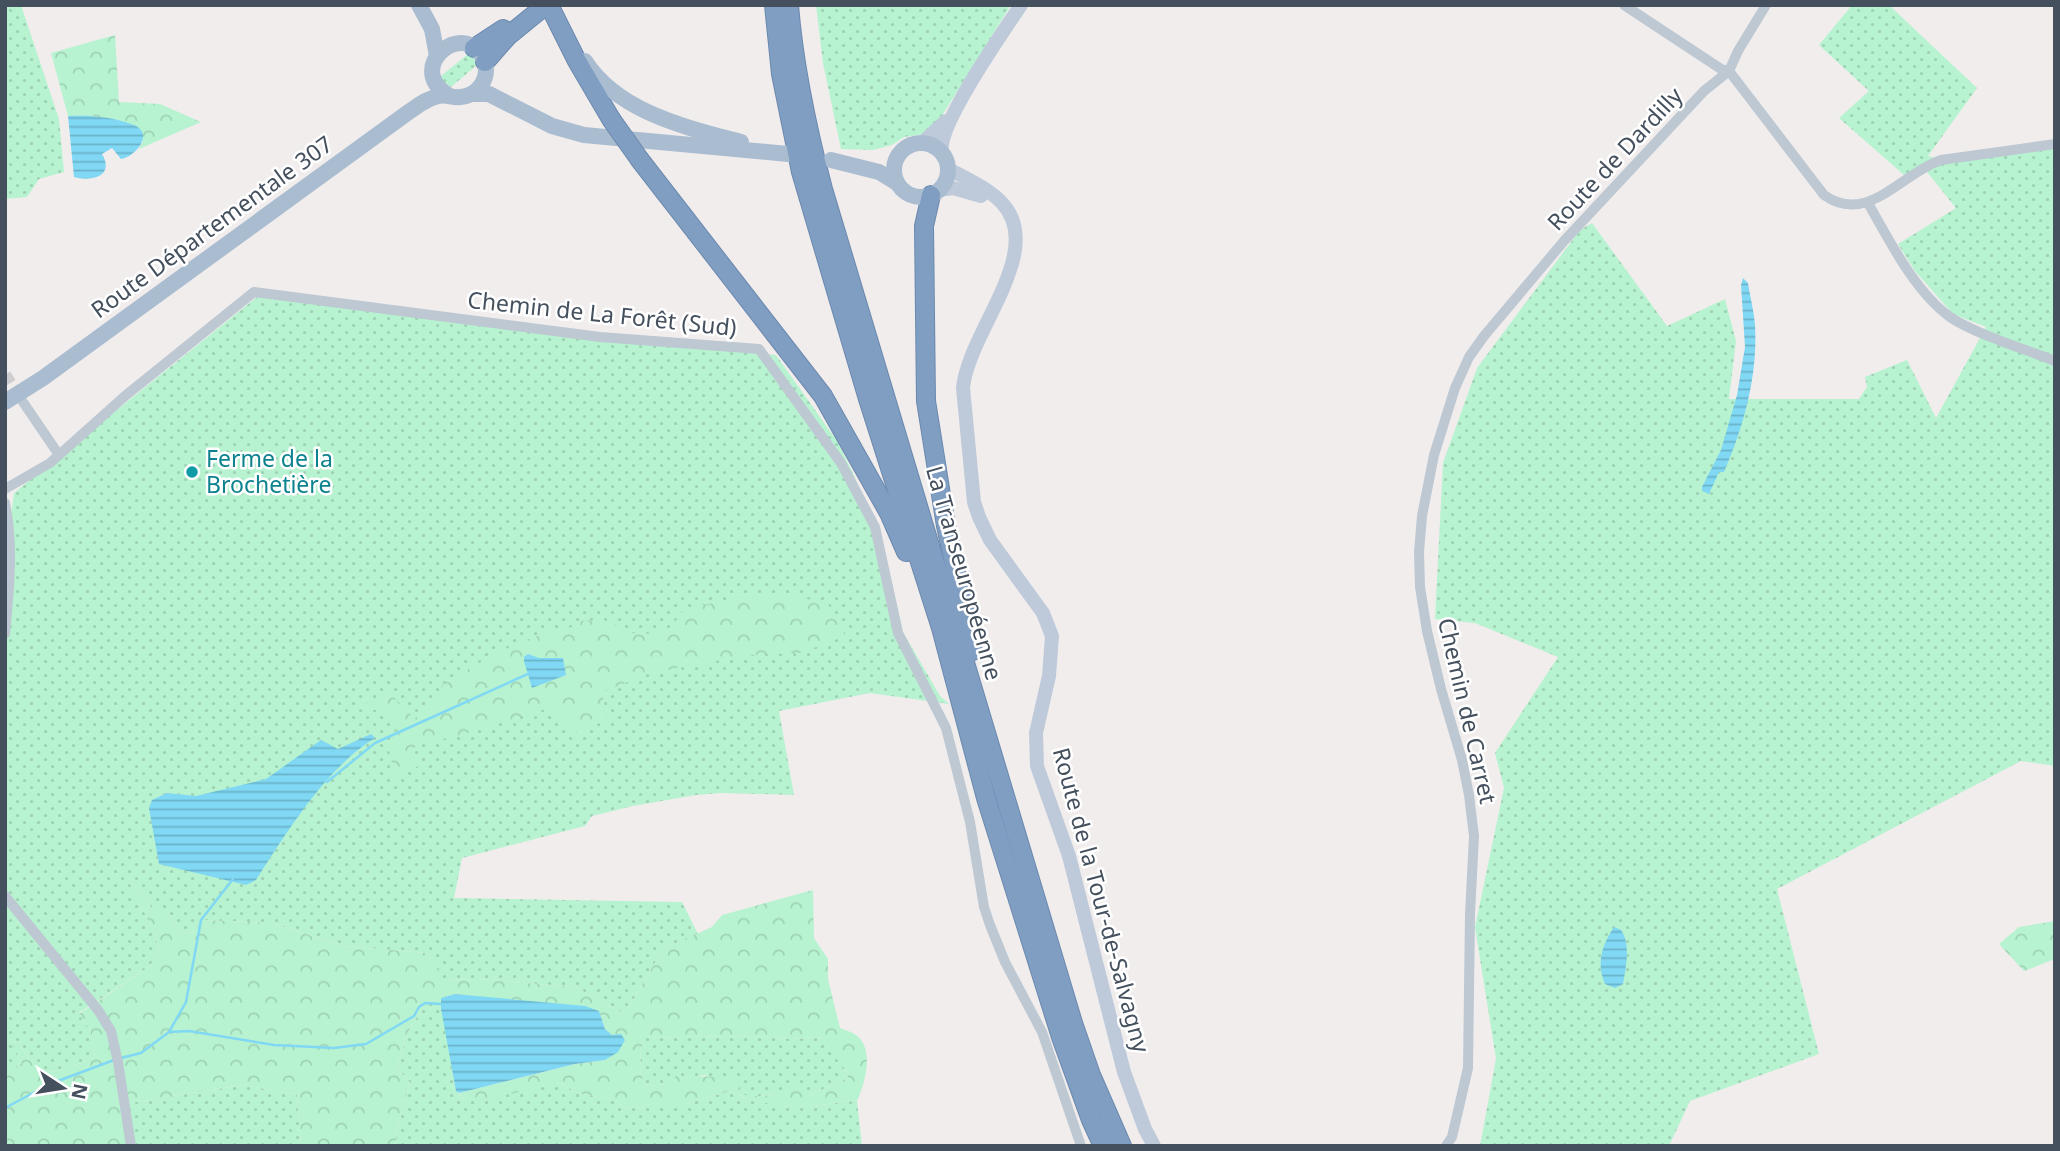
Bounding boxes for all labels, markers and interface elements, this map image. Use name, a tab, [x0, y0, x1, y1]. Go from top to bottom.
street label: Route de Dardilly	[1539, 79, 1689, 237]
street label: Route Départementale 307	[84, 128, 339, 325]
street label: Chemin de La Forêt (Sud)	[466, 283, 738, 343]
place label: Ferme de la Brochetière	[206, 442, 333, 500]
street label: La Transeuropéenne	[919, 462, 1011, 684]
marker: Ferme de la Brochetière	[184, 464, 200, 480]
street label: Chemin de Carret	[1431, 615, 1505, 807]
street label: Route de la Tour-de-Salvagny	[1046, 744, 1158, 1056]
north arrow	[28, 1053, 98, 1123]
text: N	[65, 1081, 94, 1102]

